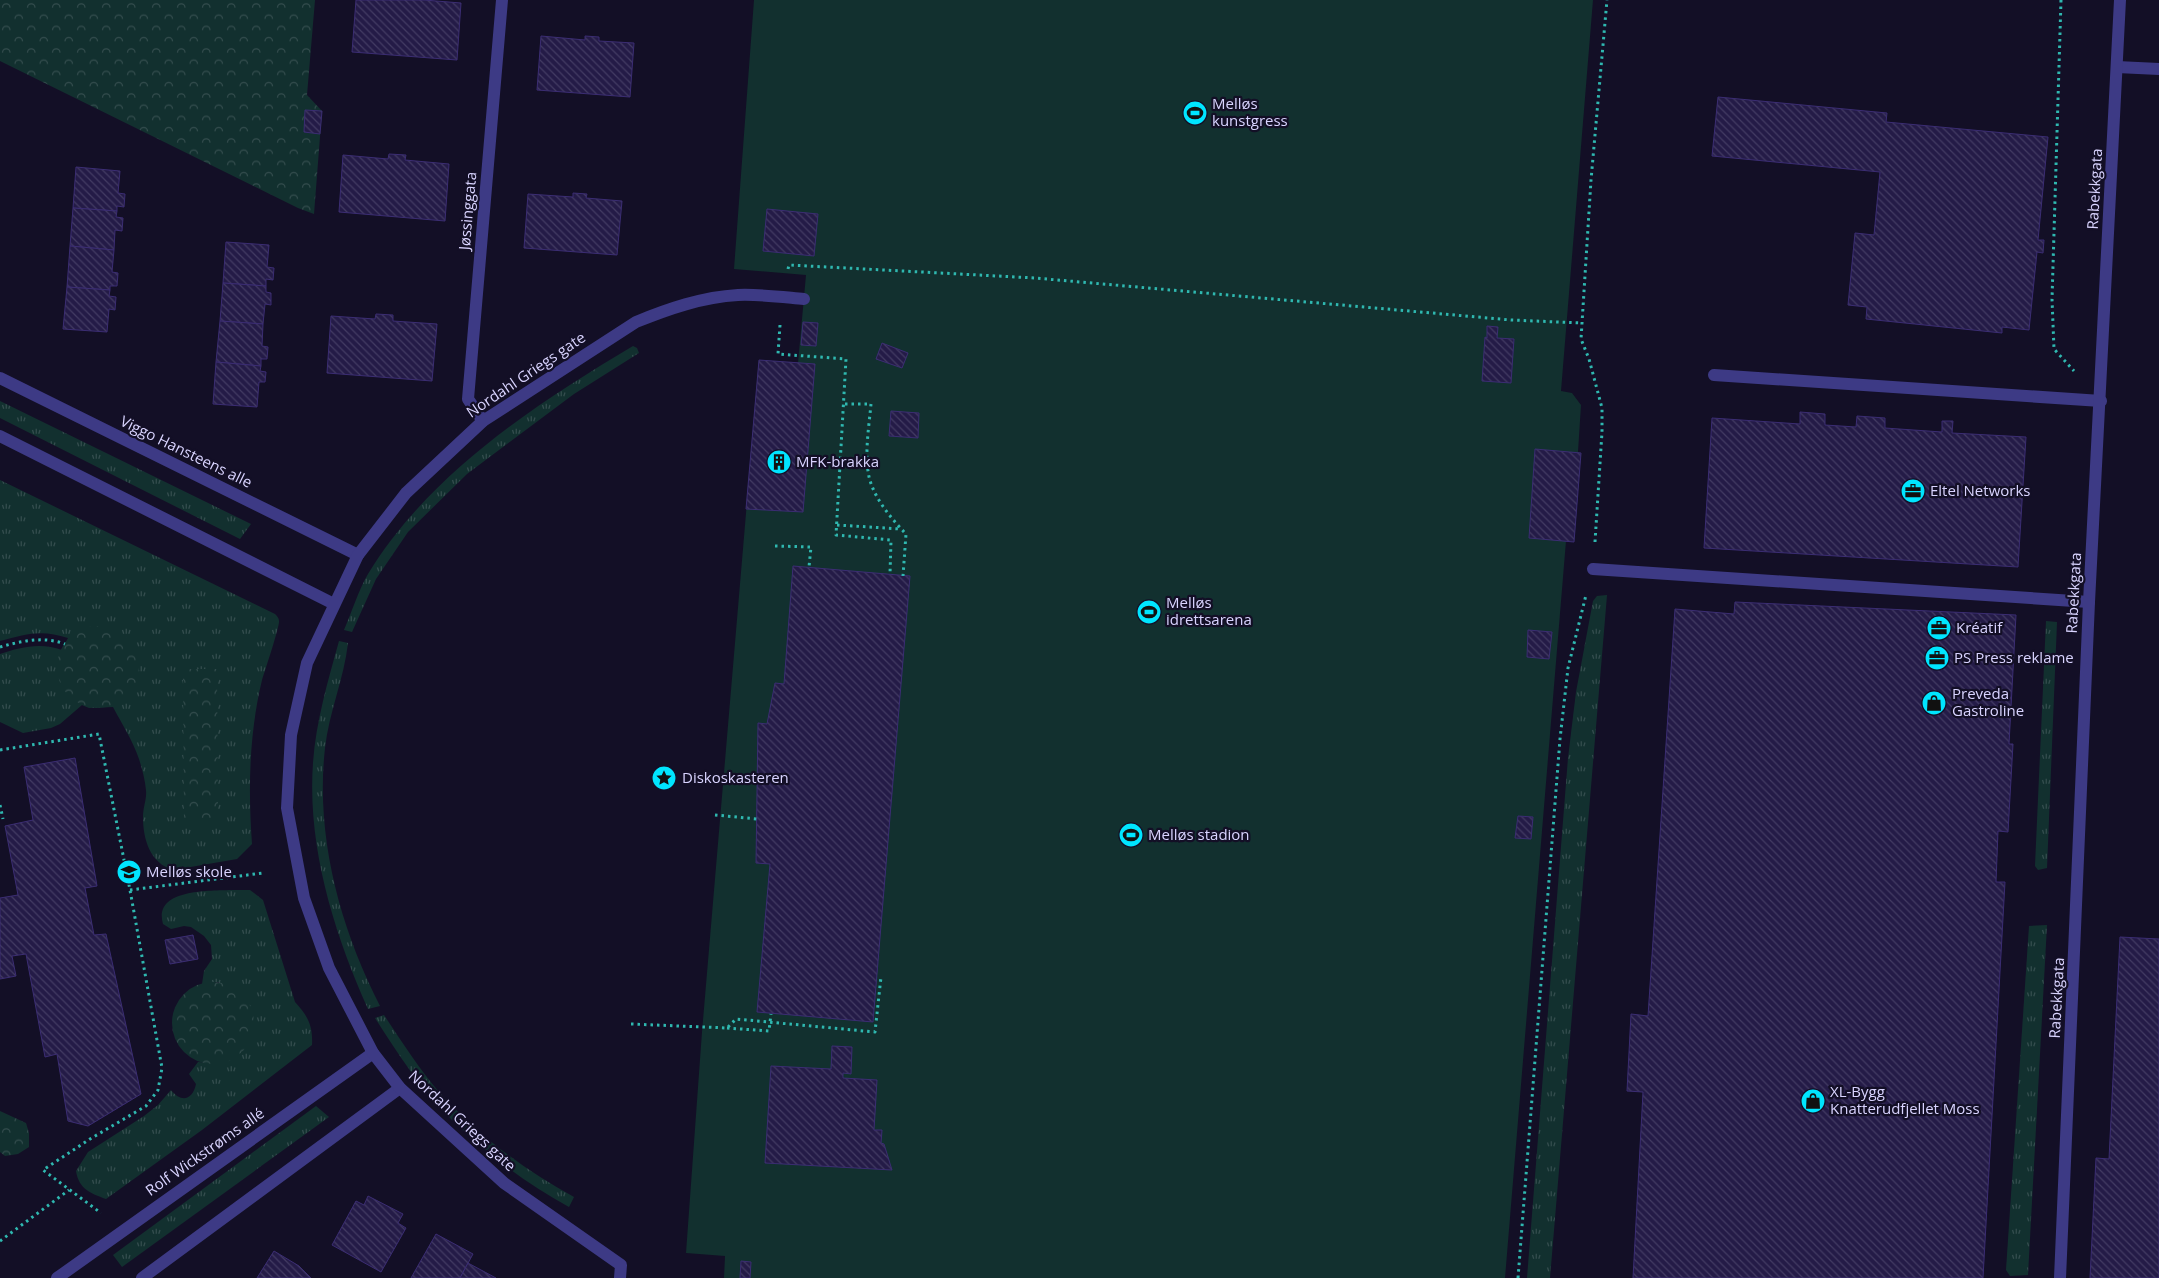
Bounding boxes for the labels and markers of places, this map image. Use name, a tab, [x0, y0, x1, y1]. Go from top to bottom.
place label: Melløs kunstgress	[1212, 93, 1288, 130]
sports icon: Melløs kunstgress	[1182, 100, 1208, 126]
building icon: MFK-brakka	[766, 449, 792, 475]
place label: MFK-brakka	[796, 451, 879, 471]
office icon: Eltel Networks	[1900, 478, 1926, 504]
place label: Eltel Networks	[1930, 480, 2030, 500]
place label: Melløs idrettsarena	[1166, 592, 1252, 629]
sports icon: Melløs idrettsarena	[1136, 599, 1162, 625]
office icon: Kréatif	[1926, 615, 1952, 641]
place label: Kréatif	[1956, 617, 2003, 637]
office icon: PS Press reklame	[1924, 645, 1950, 671]
place label: PS Press reklame	[1954, 647, 2074, 667]
place label: Preveda Gastroline	[1952, 683, 2024, 720]
shop icon: Preveda Gastroline	[1921, 690, 1947, 716]
place icon: Diskoskasteren	[651, 765, 677, 791]
place label: Diskoskasteren	[682, 767, 789, 787]
sports icon: Melløs stadion	[1118, 822, 1144, 848]
place label: Melløs stadion	[1148, 824, 1250, 844]
school or university icon: Melløs skole	[116, 859, 142, 885]
place label: Melløs skole	[146, 861, 232, 881]
place label: XL-Bygg Knatterudfjellet Moss	[1830, 1081, 1980, 1118]
shop icon: XL-Bygg Knatterudfjellet Moss	[1800, 1088, 1826, 1114]

